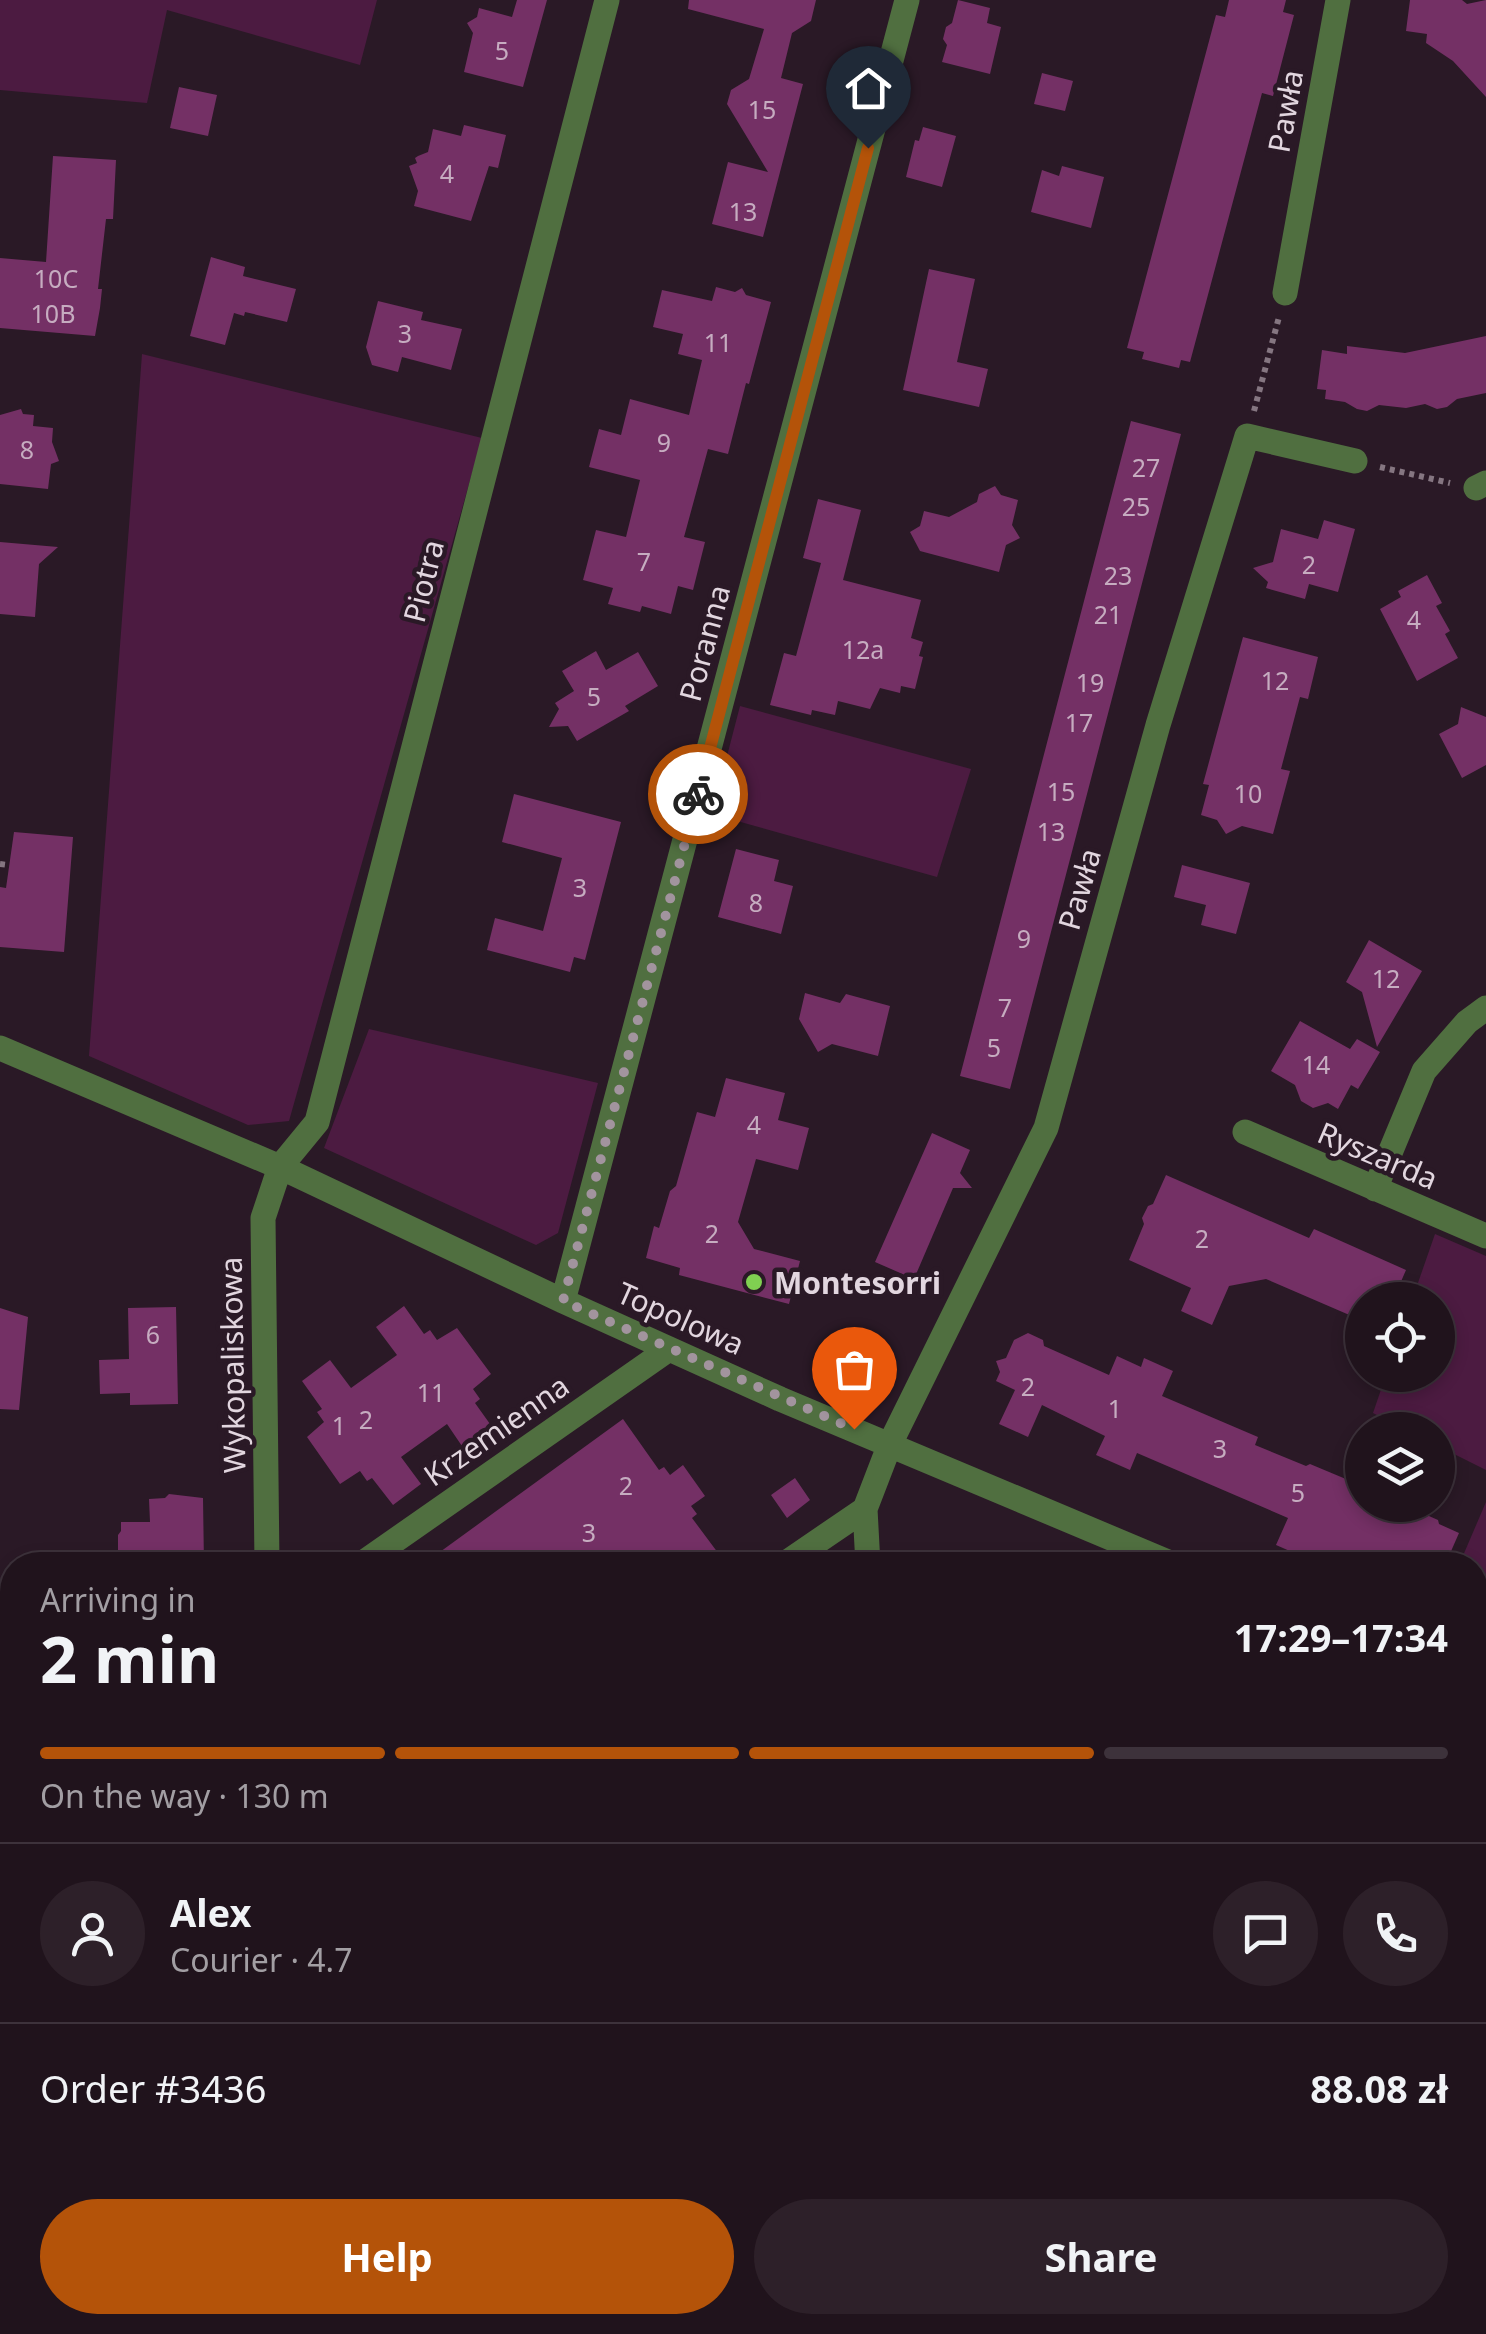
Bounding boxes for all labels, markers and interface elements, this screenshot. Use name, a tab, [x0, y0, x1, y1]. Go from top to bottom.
house number: 5	[495, 33, 509, 67]
pin	[826, 46, 911, 149]
icon: home	[841, 61, 896, 116]
street label: Pawła	[1258, 67, 1312, 155]
house number: 15	[748, 92, 776, 126]
house number: 4	[440, 156, 454, 190]
house number: 13	[729, 194, 757, 228]
house number: 10C	[34, 261, 78, 295]
house number: 10B	[31, 296, 75, 330]
house number: 3	[398, 316, 412, 350]
house number: 11	[704, 325, 732, 359]
house number: 9	[657, 425, 671, 459]
house number: 8	[20, 432, 34, 466]
house number: 27	[1132, 450, 1160, 484]
house number: 25	[1122, 489, 1150, 523]
street label: Piotra	[393, 536, 453, 626]
house number: 7	[637, 544, 651, 578]
house number: 2	[1302, 547, 1316, 581]
house number: 23	[1104, 558, 1132, 592]
street label: Poranna	[669, 580, 739, 706]
house number: 21	[1094, 597, 1122, 631]
house number: 4	[1407, 602, 1421, 636]
house number: 12a	[842, 632, 884, 666]
house number: 12	[1261, 663, 1289, 697]
house number: 19	[1076, 665, 1104, 699]
house number: 5	[587, 679, 601, 713]
house number: 17	[1065, 705, 1093, 739]
courier	[648, 744, 748, 844]
icon: bike	[671, 767, 726, 822]
house number: 15	[1047, 774, 1075, 808]
house number: 10	[1234, 776, 1262, 810]
house number: 13	[1037, 814, 1065, 848]
street label: Pawła	[1048, 843, 1110, 935]
house number: 3	[573, 870, 587, 904]
house number: 8	[749, 885, 763, 919]
house number: 9	[1017, 921, 1031, 955]
house number: 12	[1372, 961, 1400, 995]
house number: 7	[998, 990, 1012, 1024]
house number: 5	[987, 1030, 1001, 1064]
house number: 14	[1302, 1047, 1330, 1081]
house number: 4	[747, 1107, 761, 1141]
street label: Ryszarda	[1312, 1111, 1444, 1199]
house number: 2	[705, 1216, 719, 1250]
house number: 2	[1195, 1221, 1209, 1255]
street label: Wykopaliskowa	[210, 1256, 254, 1474]
place label: Montesorri	[774, 1262, 941, 1303]
marker: Montesorri	[743, 1271, 765, 1293]
street label: Topolowa	[611, 1272, 751, 1364]
map controls	[1345, 1282, 1455, 1522]
button: locate	[1345, 1282, 1455, 1392]
house number: 6	[146, 1317, 160, 1351]
pin	[812, 1327, 897, 1430]
icon: bag	[827, 1342, 882, 1397]
street label: Krzemienna	[415, 1365, 577, 1495]
house number: 2	[1021, 1369, 1035, 1403]
house number: 11	[417, 1375, 445, 1409]
house number: 1	[1108, 1391, 1122, 1425]
house number: 2	[359, 1402, 373, 1436]
house number: 1	[332, 1408, 346, 1442]
button: layers	[1345, 1412, 1455, 1522]
house number: 3	[1213, 1431, 1227, 1465]
house number: 2	[619, 1468, 633, 1502]
house number: 5	[1291, 1475, 1305, 1509]
house number: 3	[582, 1515, 596, 1549]
text: Arriving in	[40, 1578, 195, 1621]
text: 17:29–17:34	[1234, 1611, 1448, 1663]
text: 2 min	[40, 1614, 219, 1702]
text: On the way · 130 m	[40, 1774, 329, 1817]
button: person	[40, 1881, 145, 1986]
button: chat	[1213, 1881, 1318, 1986]
button: phone	[1343, 1881, 1448, 1986]
text: Alex	[170, 1886, 252, 1938]
text: Courier · 4.7	[170, 1938, 353, 1981]
text: Order #3436	[40, 2062, 266, 2114]
text: 88.08 zł	[1310, 2062, 1448, 2114]
button: Help	[40, 2199, 734, 2314]
button: Share	[754, 2199, 1448, 2314]

